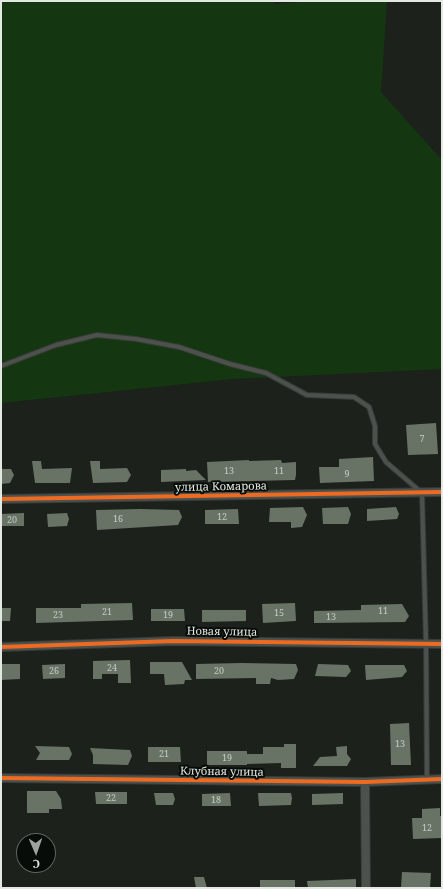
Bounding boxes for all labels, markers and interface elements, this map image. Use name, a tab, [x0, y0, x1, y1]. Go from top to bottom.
house number: 7	[419, 434, 425, 444]
house number: 13	[224, 466, 234, 476]
house number: 11	[274, 466, 284, 476]
house number: 9	[344, 469, 350, 479]
street label: улица Комарова	[175, 480, 267, 494]
house number: 12	[217, 512, 227, 522]
house number: 16	[113, 514, 123, 524]
house number: 20	[7, 515, 17, 525]
house number: 11	[378, 606, 388, 616]
house number: 21	[102, 607, 112, 617]
house number: 15	[274, 608, 284, 618]
house number: 23	[53, 610, 63, 620]
house number: 19	[163, 610, 173, 620]
house number: 13	[326, 612, 336, 622]
street label: Новая улица	[187, 625, 257, 639]
house number: 24	[107, 663, 117, 673]
house number: 26	[49, 666, 59, 676]
house number: 20	[214, 666, 224, 676]
house number: 13	[395, 739, 405, 749]
house number: 21	[159, 749, 169, 759]
house number: 19	[222, 753, 232, 763]
street label: Клубная улица	[180, 765, 264, 779]
house number: 22	[106, 793, 116, 803]
house number: 18	[211, 795, 221, 805]
house number: 12	[422, 823, 432, 833]
north arrow	[16, 833, 56, 873]
text: С	[33, 857, 40, 872]

